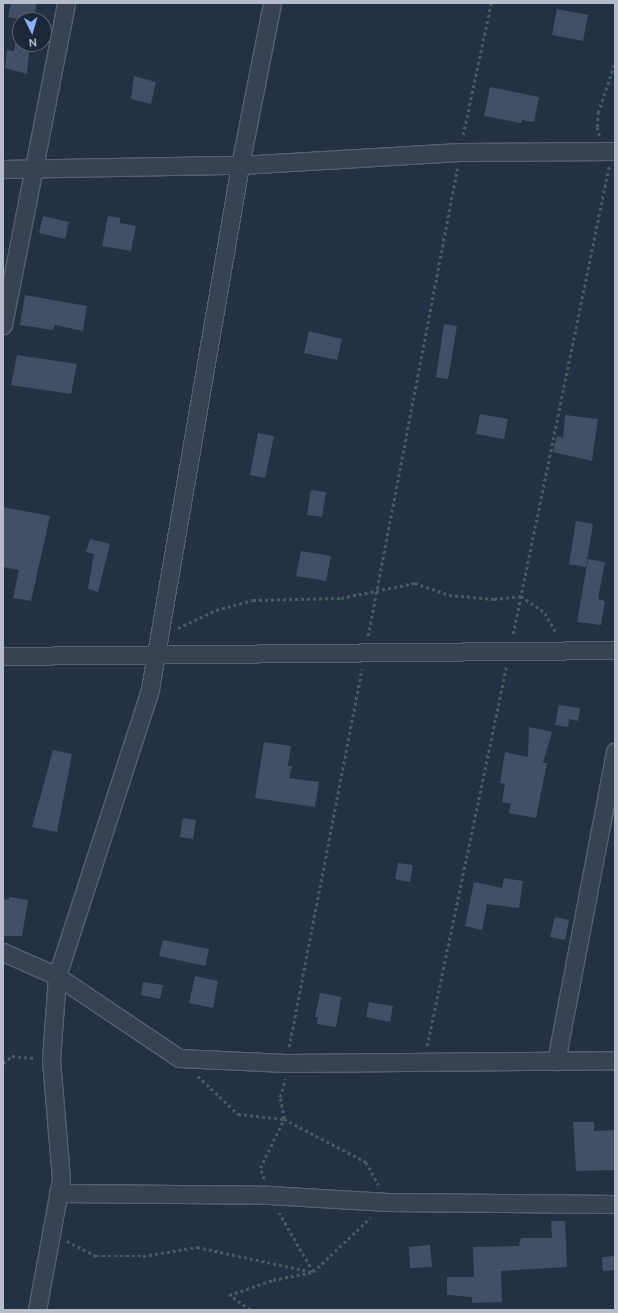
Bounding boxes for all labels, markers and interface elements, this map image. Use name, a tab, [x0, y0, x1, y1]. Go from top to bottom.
north arrow	[12, 12, 52, 52]
text: N	[28, 36, 38, 50]

